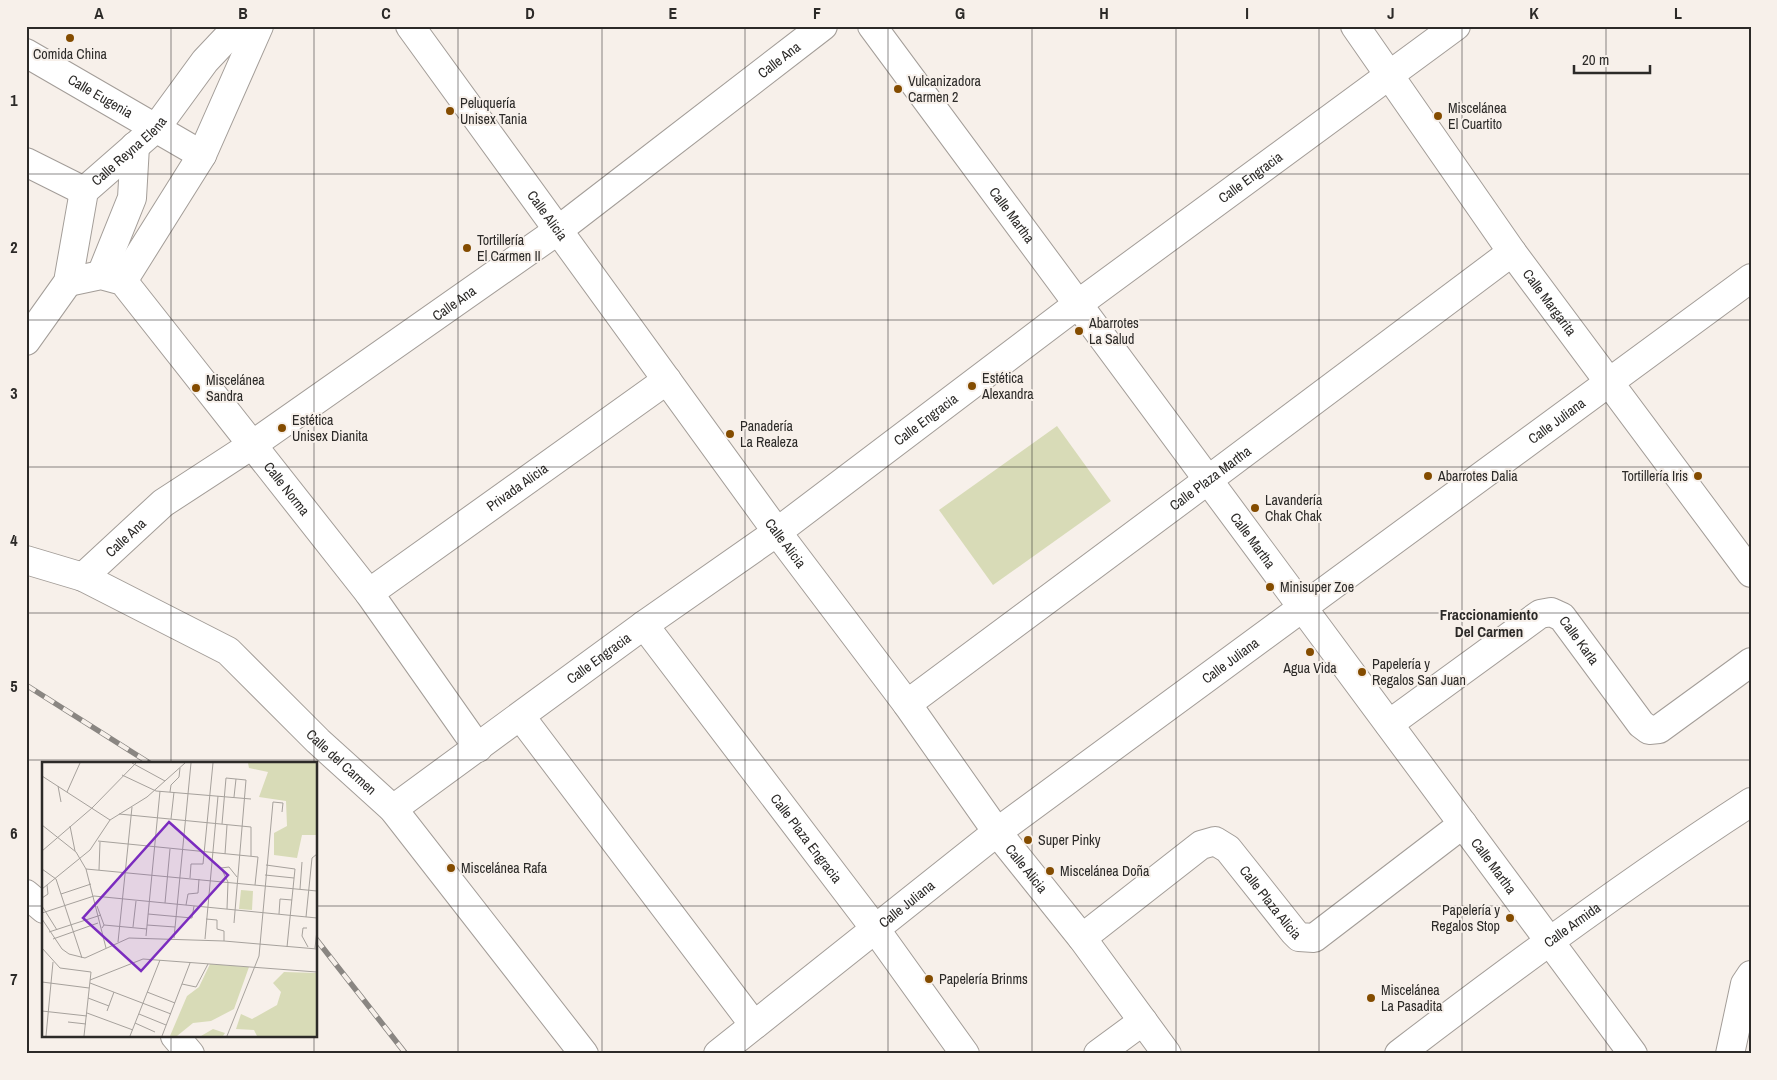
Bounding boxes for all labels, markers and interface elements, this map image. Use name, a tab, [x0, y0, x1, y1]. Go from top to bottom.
text: A	[94, 2, 104, 24]
text: B	[238, 2, 248, 24]
text: C	[381, 2, 391, 24]
text: D	[525, 2, 535, 24]
text: E	[669, 2, 678, 24]
text: F	[813, 2, 821, 24]
text: G	[955, 2, 965, 24]
text: H	[1099, 2, 1109, 24]
text: I	[1245, 2, 1249, 24]
text: J	[1387, 2, 1395, 24]
text: K	[1529, 2, 1539, 24]
text: L	[1674, 2, 1682, 24]
marker: Comida China	[64, 32, 76, 44]
street label: Calle Ana	[754, 37, 804, 82]
scale bar	[1574, 42, 1651, 74]
place label: Comida China	[33, 45, 108, 63]
text: 20 m	[1582, 49, 1609, 70]
street label: Calle Eugenia	[65, 70, 137, 122]
place label: Vulcanizadora Carmen 2	[908, 72, 982, 106]
marker: Vulcanizadora Carmen 2	[892, 83, 904, 95]
text: 1	[10, 89, 18, 111]
place label: Peluquería Unisex Tania	[460, 94, 528, 128]
place label: Miscelánea El Cuartito	[1448, 99, 1507, 133]
marker: Peluquería Unisex Tania	[444, 105, 456, 117]
marker: Miscelánea El Cuartito	[1432, 110, 1444, 122]
street label: Calle Reyna Elena	[88, 112, 171, 189]
street label: Calle Engracia	[1215, 147, 1287, 207]
street label: Calle Martha	[985, 183, 1039, 247]
street label: Calle Alicia	[523, 187, 572, 244]
place label: Tortillería El Carmen II	[477, 231, 541, 265]
text: 2	[10, 236, 18, 258]
marker: Tortillería El Carmen II	[461, 242, 473, 254]
street label: Calle Margarita	[1519, 265, 1581, 340]
street label: Calle Ana	[429, 281, 480, 325]
place label: Abarrotes La Salud	[1088, 314, 1139, 348]
marker: Abarrotes La Salud	[1073, 325, 1085, 337]
place label: Estética Alexandra	[981, 369, 1034, 403]
place label: Miscelánea Sandra	[206, 371, 265, 405]
marker: Estética Alexandra	[966, 380, 978, 392]
text: 3	[10, 382, 18, 404]
marker: Miscelánea Sandra	[190, 382, 202, 394]
street label: Calle Engracia	[890, 389, 962, 449]
street label: Calle Juliana	[1525, 394, 1589, 448]
place label: Estética Unisex Dianita	[292, 411, 369, 445]
place label: Panadería La Realeza	[740, 417, 799, 451]
marker: Estética Unisex Dianita	[276, 422, 288, 434]
marker: Panadería La Realeza	[724, 428, 736, 440]
street label: Calle Plaza Martha	[1166, 442, 1255, 515]
street label: Calle Norma	[260, 458, 314, 520]
street label: Privada Alicia	[483, 459, 552, 515]
place label: Abarrotes Dalia	[1437, 467, 1518, 485]
place label: Tortillería Iris	[1622, 467, 1688, 485]
marker: Abarrotes Dalia	[1422, 470, 1434, 482]
marker: Tortillería Iris	[1692, 470, 1704, 482]
place label: Lavandería Chak Chak	[1265, 491, 1323, 525]
marker: Lavandería Chak Chak	[1249, 502, 1261, 514]
street label: Calle Martha	[1226, 509, 1280, 572]
street label: Calle Ana	[101, 514, 150, 561]
street label: Calle Alicia	[761, 515, 810, 572]
text: 4	[10, 529, 18, 551]
place label: Minisuper Zoe	[1280, 578, 1354, 596]
marker: Minisuper Zoe	[1264, 581, 1276, 593]
district label: Fraccionamiento Del Carmen	[1440, 604, 1538, 642]
street label: Calle Karla	[1555, 612, 1603, 669]
street label: Calle Engracia	[563, 628, 635, 688]
street label: Calle Juliana	[1198, 633, 1263, 688]
marker: Agua Vida	[1304, 646, 1316, 658]
place label: Papelería y Regalos San Juan	[1372, 655, 1466, 689]
place label: Agua Vida	[1282, 659, 1337, 677]
marker: Papelería y Regalos San Juan	[1356, 666, 1368, 678]
text: 5	[10, 675, 18, 697]
street label: Calle del Carmen	[302, 725, 380, 799]
inset map	[42, 762, 318, 1038]
street label: Calle Plaza Engracia	[767, 790, 846, 887]
text: 6	[10, 822, 18, 844]
place label: Super Pinky	[1038, 831, 1101, 849]
marker: Super Pinky	[1022, 834, 1034, 846]
street label: Calle Martha	[1467, 834, 1521, 898]
street label: Calle Alicia	[1001, 840, 1052, 897]
place label: Miscelánea Rafa	[461, 859, 548, 877]
marker: Miscelánea Rafa	[445, 862, 457, 874]
place label: Miscelánea Doña	[1060, 862, 1150, 880]
street label: Calle Plaza Alicia	[1236, 862, 1306, 944]
marker: Miscelánea Doña	[1044, 865, 1056, 877]
street label: Calle Juliana	[875, 876, 939, 932]
street label: Calle Armida	[1540, 898, 1605, 951]
place label: Papelería y Regalos Stop	[1431, 901, 1500, 935]
marker: Papelería y Regalos Stop	[1504, 912, 1516, 924]
text: 7	[10, 968, 18, 990]
place label: Papelería Brinms	[939, 970, 1028, 988]
marker: Papelería Brinms	[923, 973, 935, 985]
place label: Miscelánea La Pasadita	[1381, 981, 1443, 1015]
marker: Miscelánea La Pasadita	[1365, 992, 1377, 1004]

